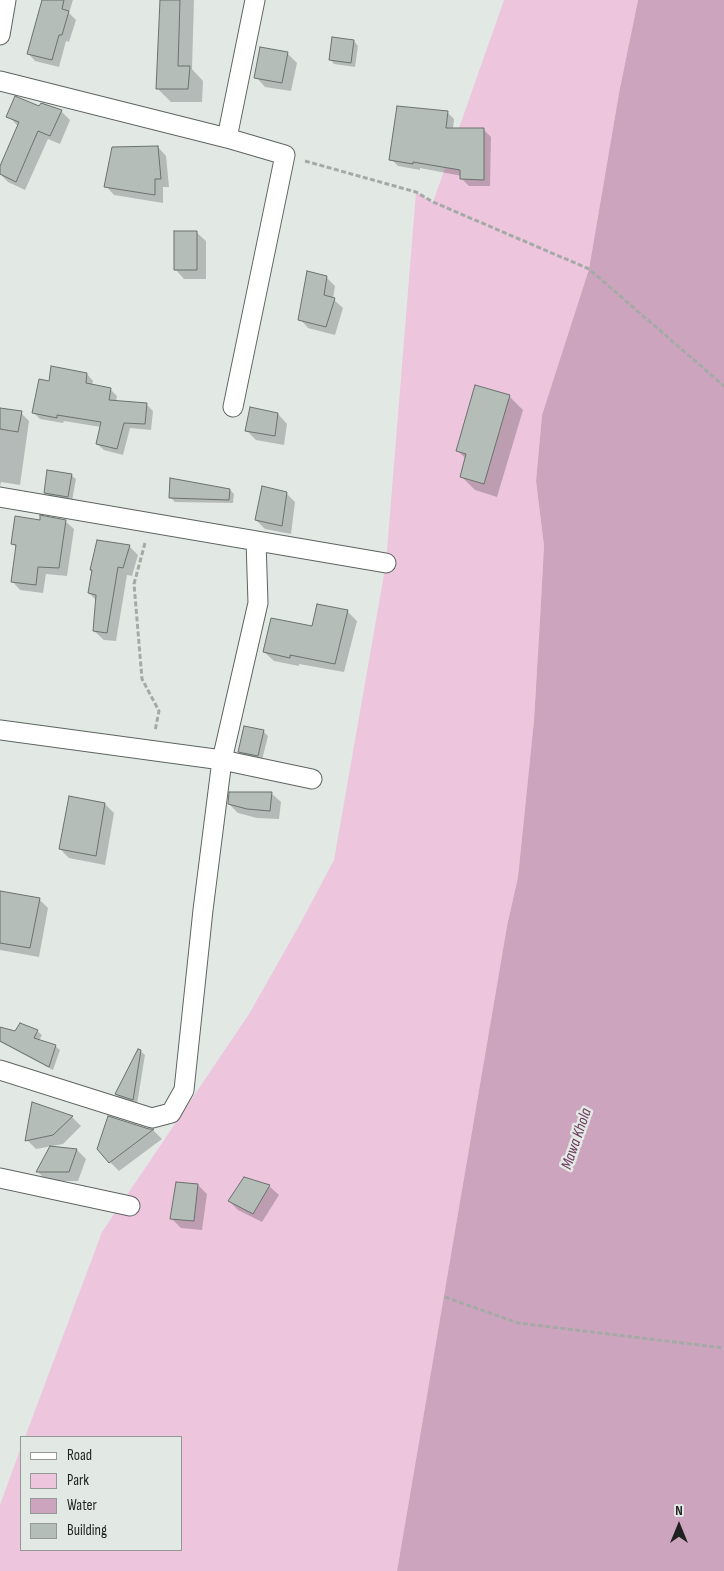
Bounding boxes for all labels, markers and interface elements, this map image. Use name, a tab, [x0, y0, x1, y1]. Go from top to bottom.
water label: Mawa Khola	[558, 1106, 596, 1172]
legend	[20, 1436, 182, 1551]
text: Road	[67, 1446, 92, 1465]
text: Park	[67, 1471, 89, 1490]
text: Water	[67, 1496, 97, 1515]
north arrow	[654, 1501, 704, 1551]
text: N	[675, 1502, 683, 1519]
text: Building	[67, 1521, 107, 1540]

